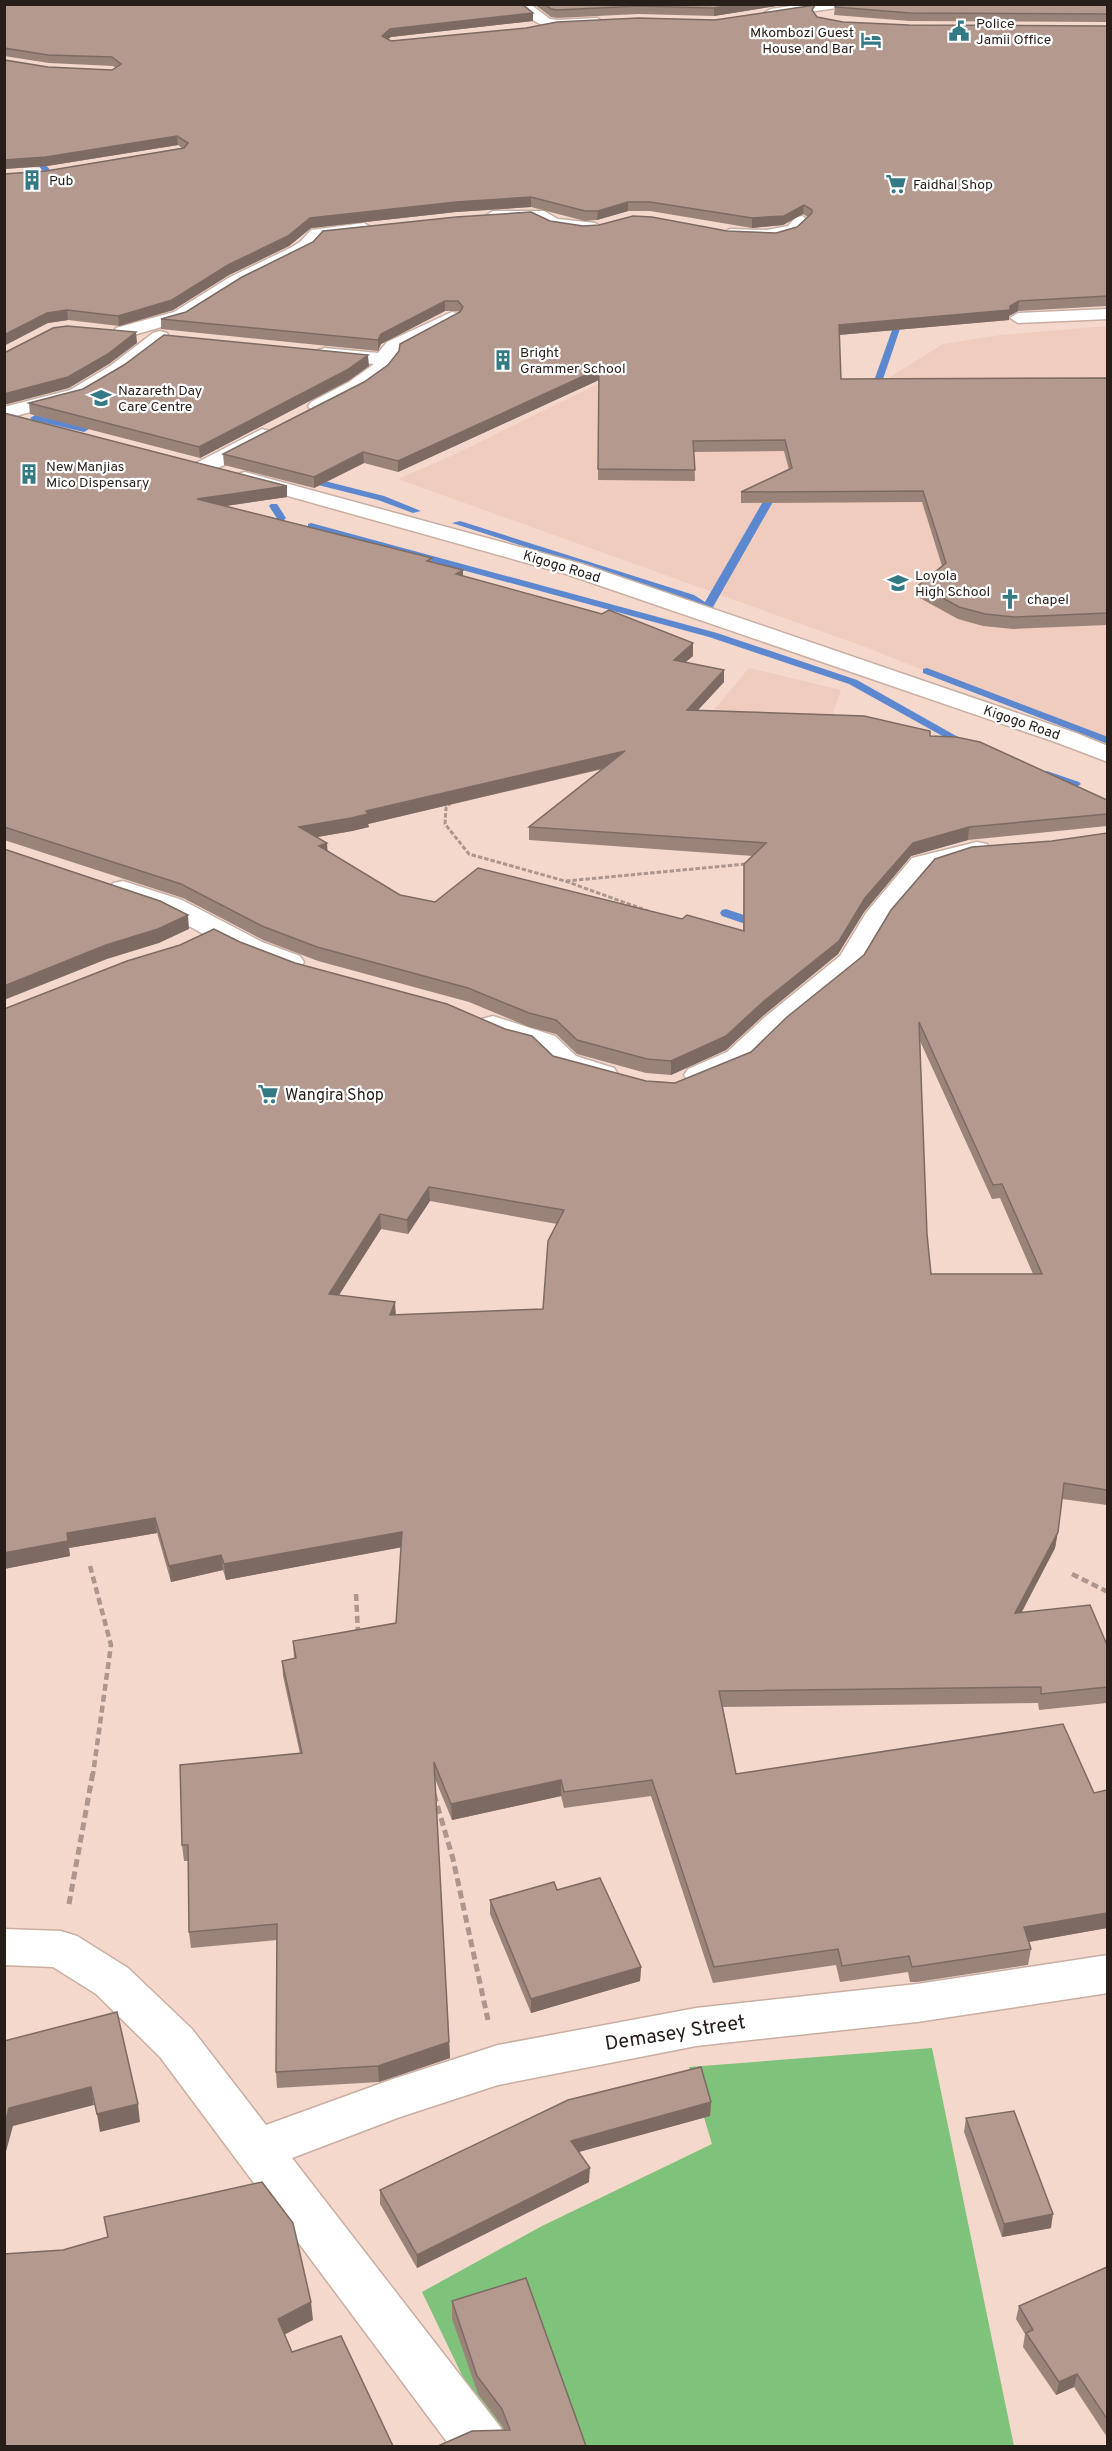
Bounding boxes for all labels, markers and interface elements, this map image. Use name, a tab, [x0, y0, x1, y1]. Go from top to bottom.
place label: Police Jamii Office	[976, 16, 1051, 49]
public building icon: Police Jamii Office	[947, 19, 971, 43]
place label: Mkombozi Guest House and Bar	[750, 25, 855, 58]
hotel icon: Mkombozi Guest House and Bar	[859, 28, 883, 52]
building icon: Pub	[20, 168, 44, 192]
supermarket icon: Faidhal Shop	[884, 172, 908, 196]
place label: Pub	[49, 173, 73, 190]
place label: Faidhal Shop	[913, 177, 993, 194]
place label: Bright Grammer School	[520, 345, 626, 378]
building icon: Bright Grammer School	[491, 348, 515, 372]
place label: Nazareth Day Care Centre	[118, 383, 202, 416]
school or university icon: Nazareth Day Care Centre	[89, 386, 113, 410]
place label: New Manjias Mico Dispensary	[46, 459, 149, 492]
building icon: New Manjias Mico Dispensary	[17, 462, 41, 486]
street label: Kigogo Road	[521, 548, 602, 587]
place label: Loyola High School	[915, 568, 990, 601]
school or university icon: Loyola High School	[886, 571, 910, 595]
church icon: chapel	[998, 587, 1022, 611]
place label: chapel	[1027, 592, 1069, 609]
street label: Kigogo Road	[981, 702, 1062, 744]
supermarket icon: Wangira Shop	[256, 1082, 280, 1106]
place label: Wangira Shop	[285, 1086, 384, 1106]
street label: Demasey Street	[603, 2010, 747, 2058]

